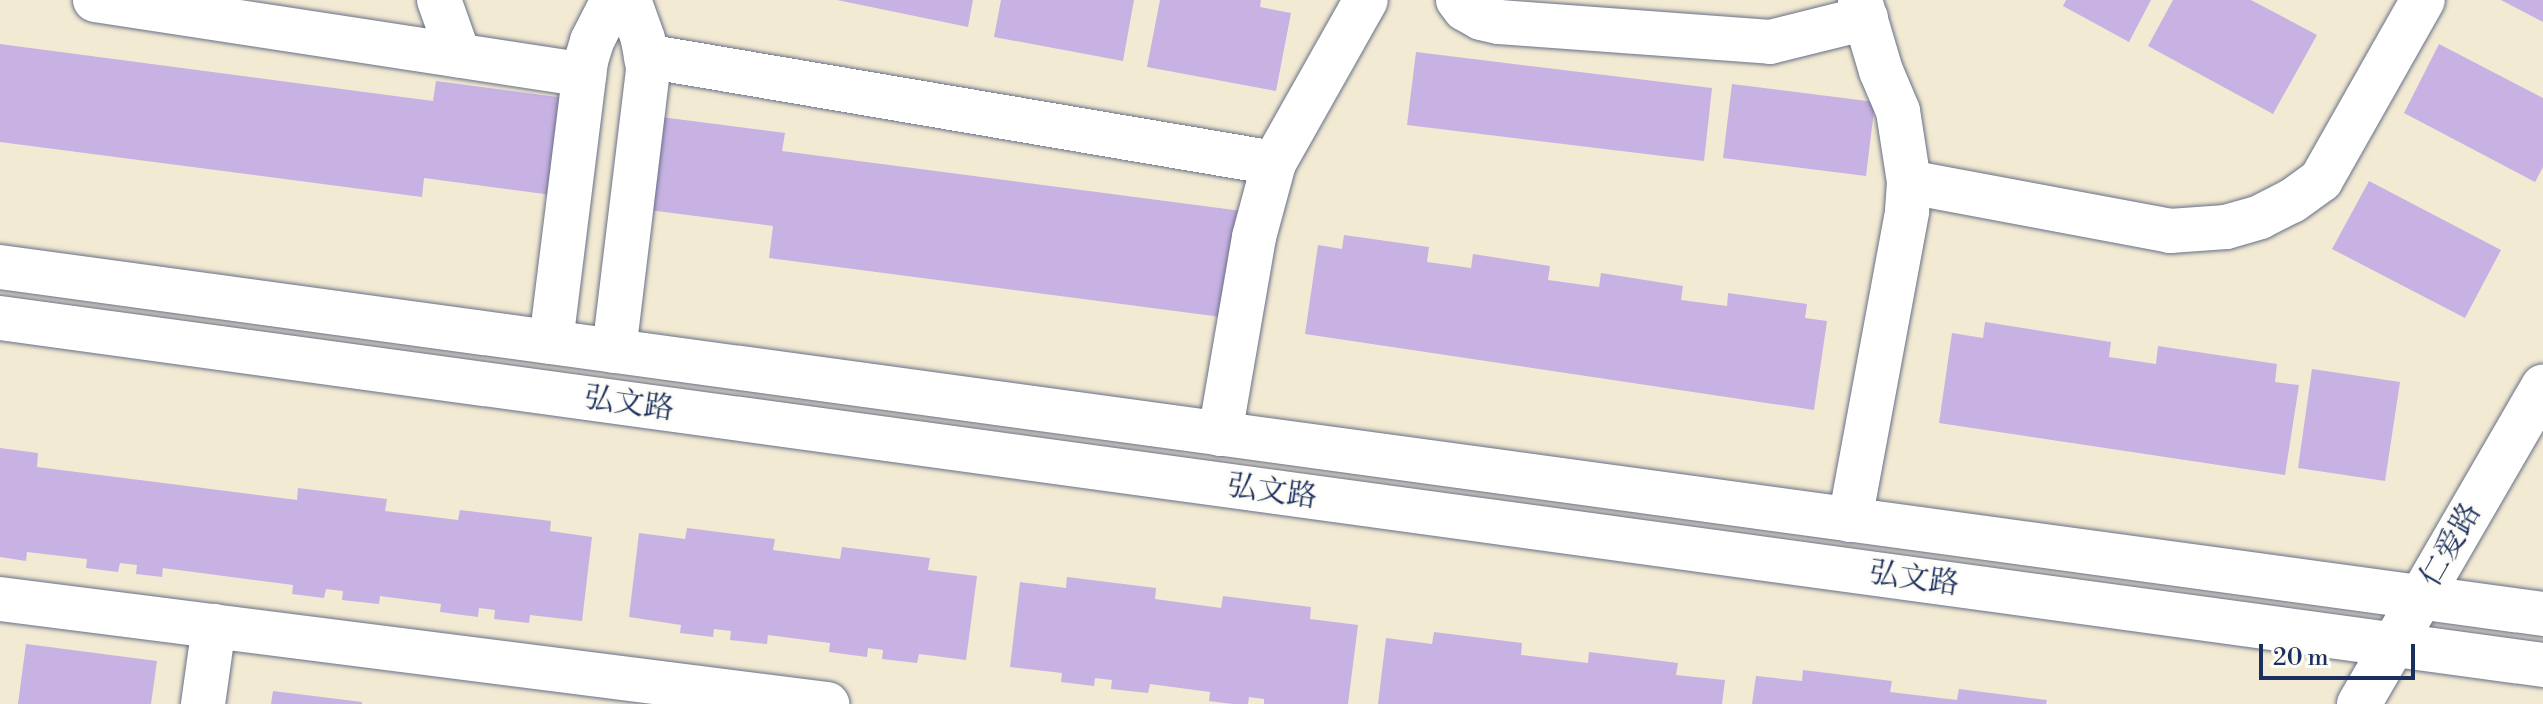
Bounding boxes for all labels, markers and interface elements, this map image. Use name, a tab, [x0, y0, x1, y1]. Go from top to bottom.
street label: 弘文路	[582, 380, 676, 428]
street label: 弘文路	[1225, 468, 1319, 516]
street label: 仁爱路	[2413, 497, 2489, 593]
street label: 弘文路	[1867, 555, 1961, 603]
scale bar	[2263, 628, 2419, 678]
text: 20 m	[2273, 643, 2329, 673]

